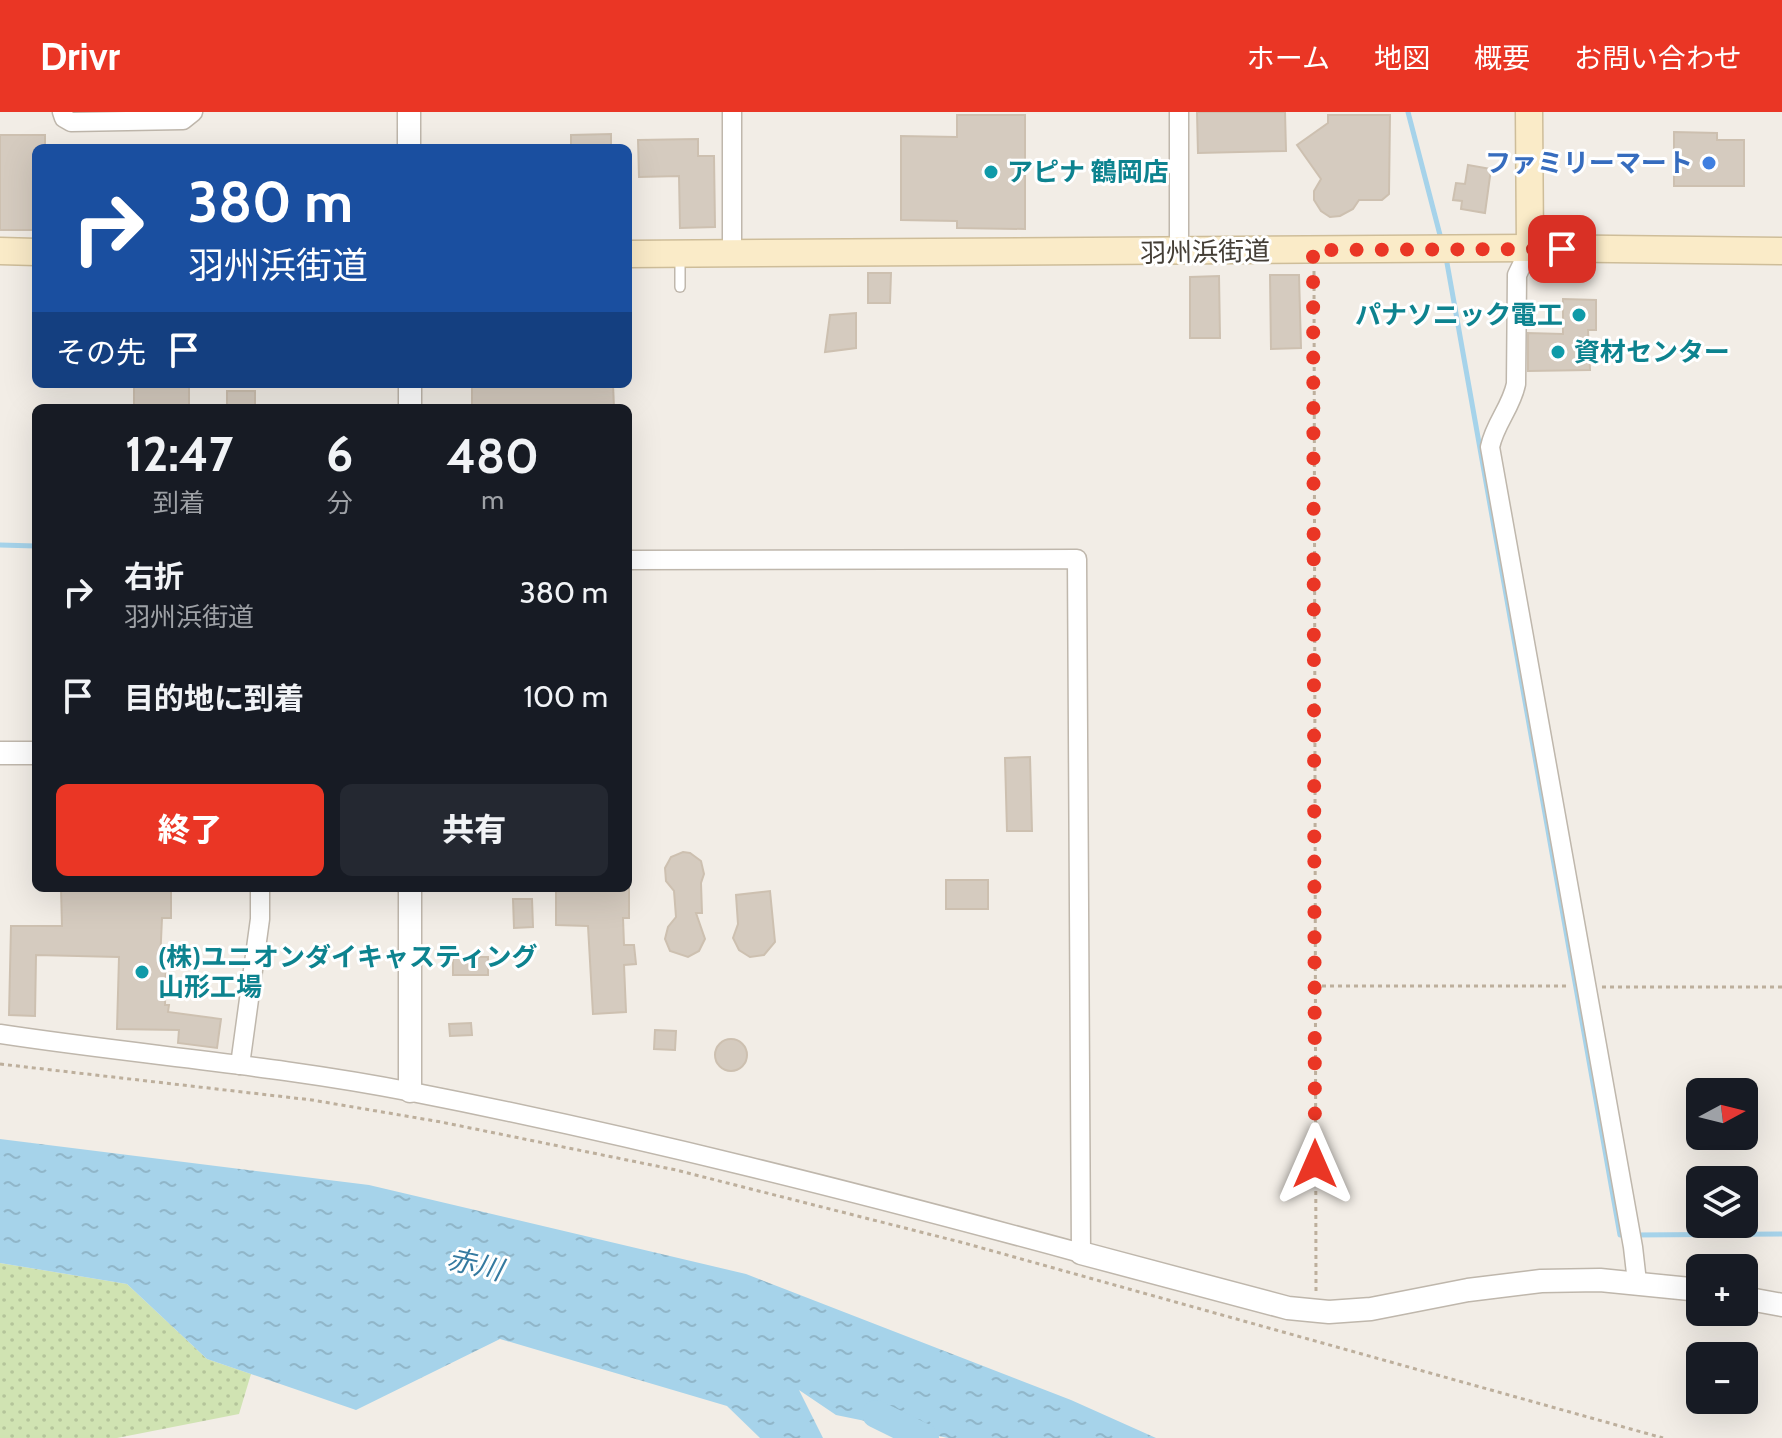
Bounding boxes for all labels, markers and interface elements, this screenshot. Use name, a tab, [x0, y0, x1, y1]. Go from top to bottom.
text: Drivr	[40, 33, 120, 80]
text: ホーム	[1247, 41, 1330, 75]
text: 地図	[1374, 41, 1430, 75]
text: 概要	[1474, 41, 1530, 75]
text: お問い合わせ	[1574, 41, 1742, 75]
place label: ファミリーマート	[1485, 147, 1693, 179]
marker: ファミリーマート	[1700, 154, 1718, 172]
place label: アピナ 鶴岡店	[1007, 156, 1169, 188]
marker: アピナ 鶴岡店	[982, 163, 1000, 181]
text: 380 m	[188, 168, 353, 236]
icon: right	[56, 176, 160, 280]
pin	[1528, 215, 1596, 283]
icon: arrive	[1540, 227, 1584, 271]
street label: 羽州浜街道	[1140, 235, 1270, 269]
text: 羽州浜街道	[188, 243, 368, 287]
place label: パナソニック電工	[1355, 299, 1563, 331]
marker: パナソニック電工	[1570, 306, 1588, 324]
icon: arrive	[162, 328, 206, 372]
text: その先	[56, 334, 146, 371]
place label: 資材センター	[1574, 336, 1730, 368]
marker: 資材センター	[1549, 343, 1567, 361]
text: 12:47	[125, 425, 233, 483]
text: 6	[326, 425, 353, 483]
text: 480	[446, 427, 539, 485]
text: m	[481, 484, 504, 516]
text: 到着	[153, 487, 205, 519]
text: 分	[327, 487, 353, 519]
text: 右折	[124, 558, 184, 595]
icon: right	[56, 570, 100, 614]
text: 380 m	[520, 574, 608, 611]
text: 羽州浜街道	[124, 601, 254, 633]
icon: arrive	[56, 674, 100, 718]
text: 100 m	[523, 678, 608, 715]
text: 目的地に到着	[124, 680, 304, 717]
button: 終了	[56, 784, 324, 876]
button: 共有	[340, 784, 608, 876]
place label: (株)ユニオンダイキャスティング 山形工場	[158, 941, 538, 1003]
marker: (株)ユニオンダイキャスティング 山形工場	[133, 963, 151, 981]
north arrow	[1686, 1078, 1758, 1150]
map controls	[1686, 1078, 1758, 1414]
position arrow	[1273, 1122, 1357, 1206]
button: layers	[1686, 1166, 1758, 1238]
water label: 赤川	[444, 1241, 509, 1288]
button: +	[1686, 1254, 1758, 1326]
button: −	[1686, 1342, 1758, 1414]

